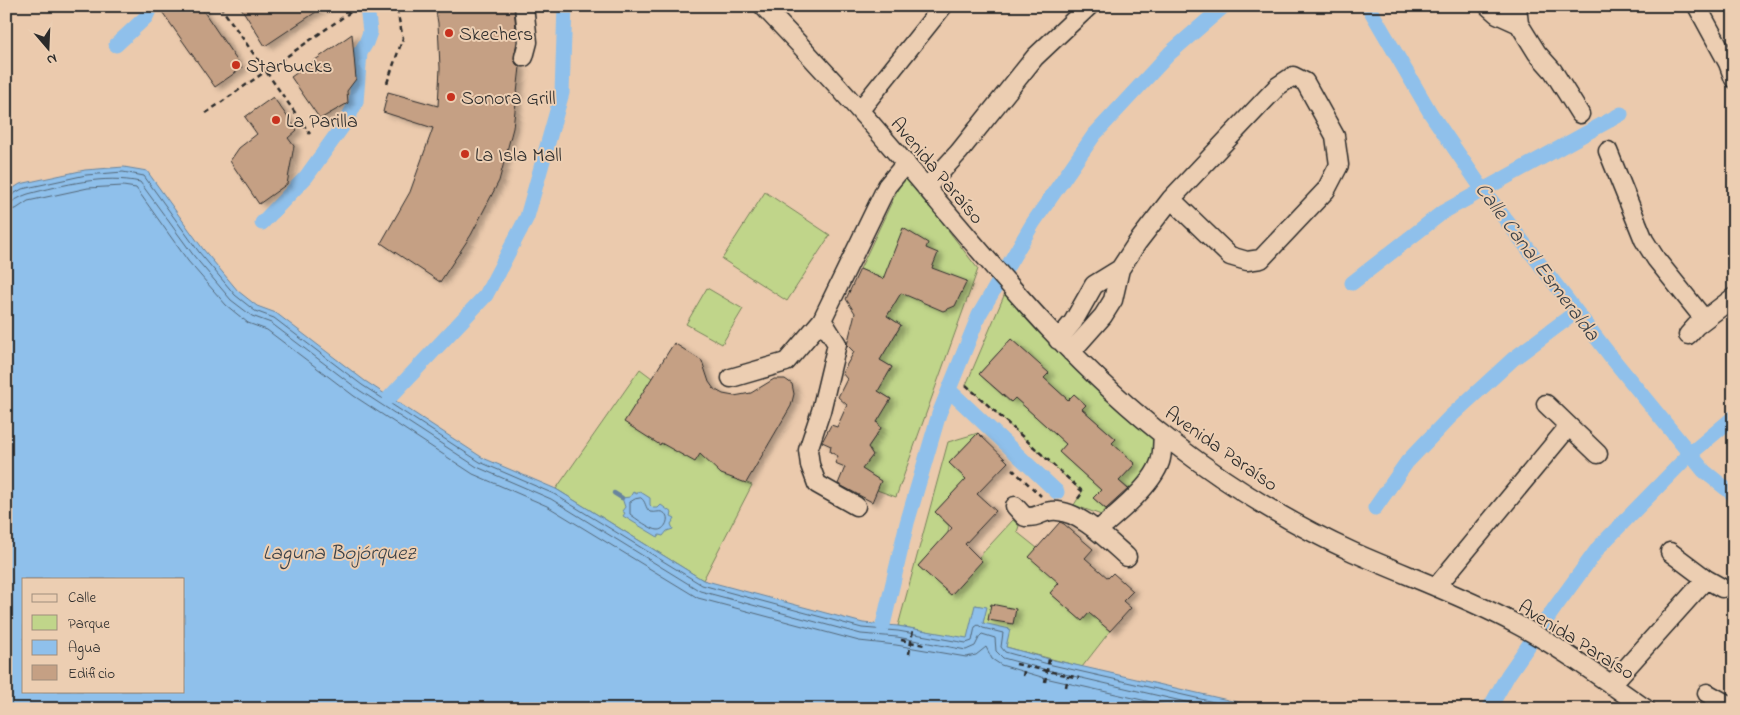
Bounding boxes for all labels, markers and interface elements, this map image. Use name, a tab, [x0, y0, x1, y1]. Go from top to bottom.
place label: Skechers	[459, 21, 533, 50]
north arrow	[22, 22, 72, 72]
marker: Skechers	[443, 27, 455, 39]
text: N	[44, 47, 60, 70]
place label: Starbucks	[246, 53, 332, 82]
marker: Starbucks	[230, 59, 242, 71]
place label: Sonora Grill	[461, 85, 556, 114]
marker: Sonora Grill	[445, 91, 457, 103]
place label: La Parilla	[286, 108, 358, 137]
street label: Avenida Paraíso	[882, 112, 990, 232]
marker: La Parilla	[270, 114, 282, 126]
place label: La Isla Mall	[475, 142, 562, 171]
marker: La Isla Mall	[459, 148, 471, 160]
water label: Calle Canal Esmeralda	[1467, 177, 1606, 348]
street label: Avenida Paraíso	[1158, 400, 1283, 500]
water label: Laguna Bojórquez	[263, 539, 417, 570]
legend	[22, 578, 185, 692]
text: Calle	[68, 587, 96, 609]
street label: Avenida Paraíso	[1512, 594, 1640, 689]
text: Parque	[68, 613, 110, 635]
text: Agua	[68, 637, 101, 660]
text: Edificio	[68, 663, 115, 685]

